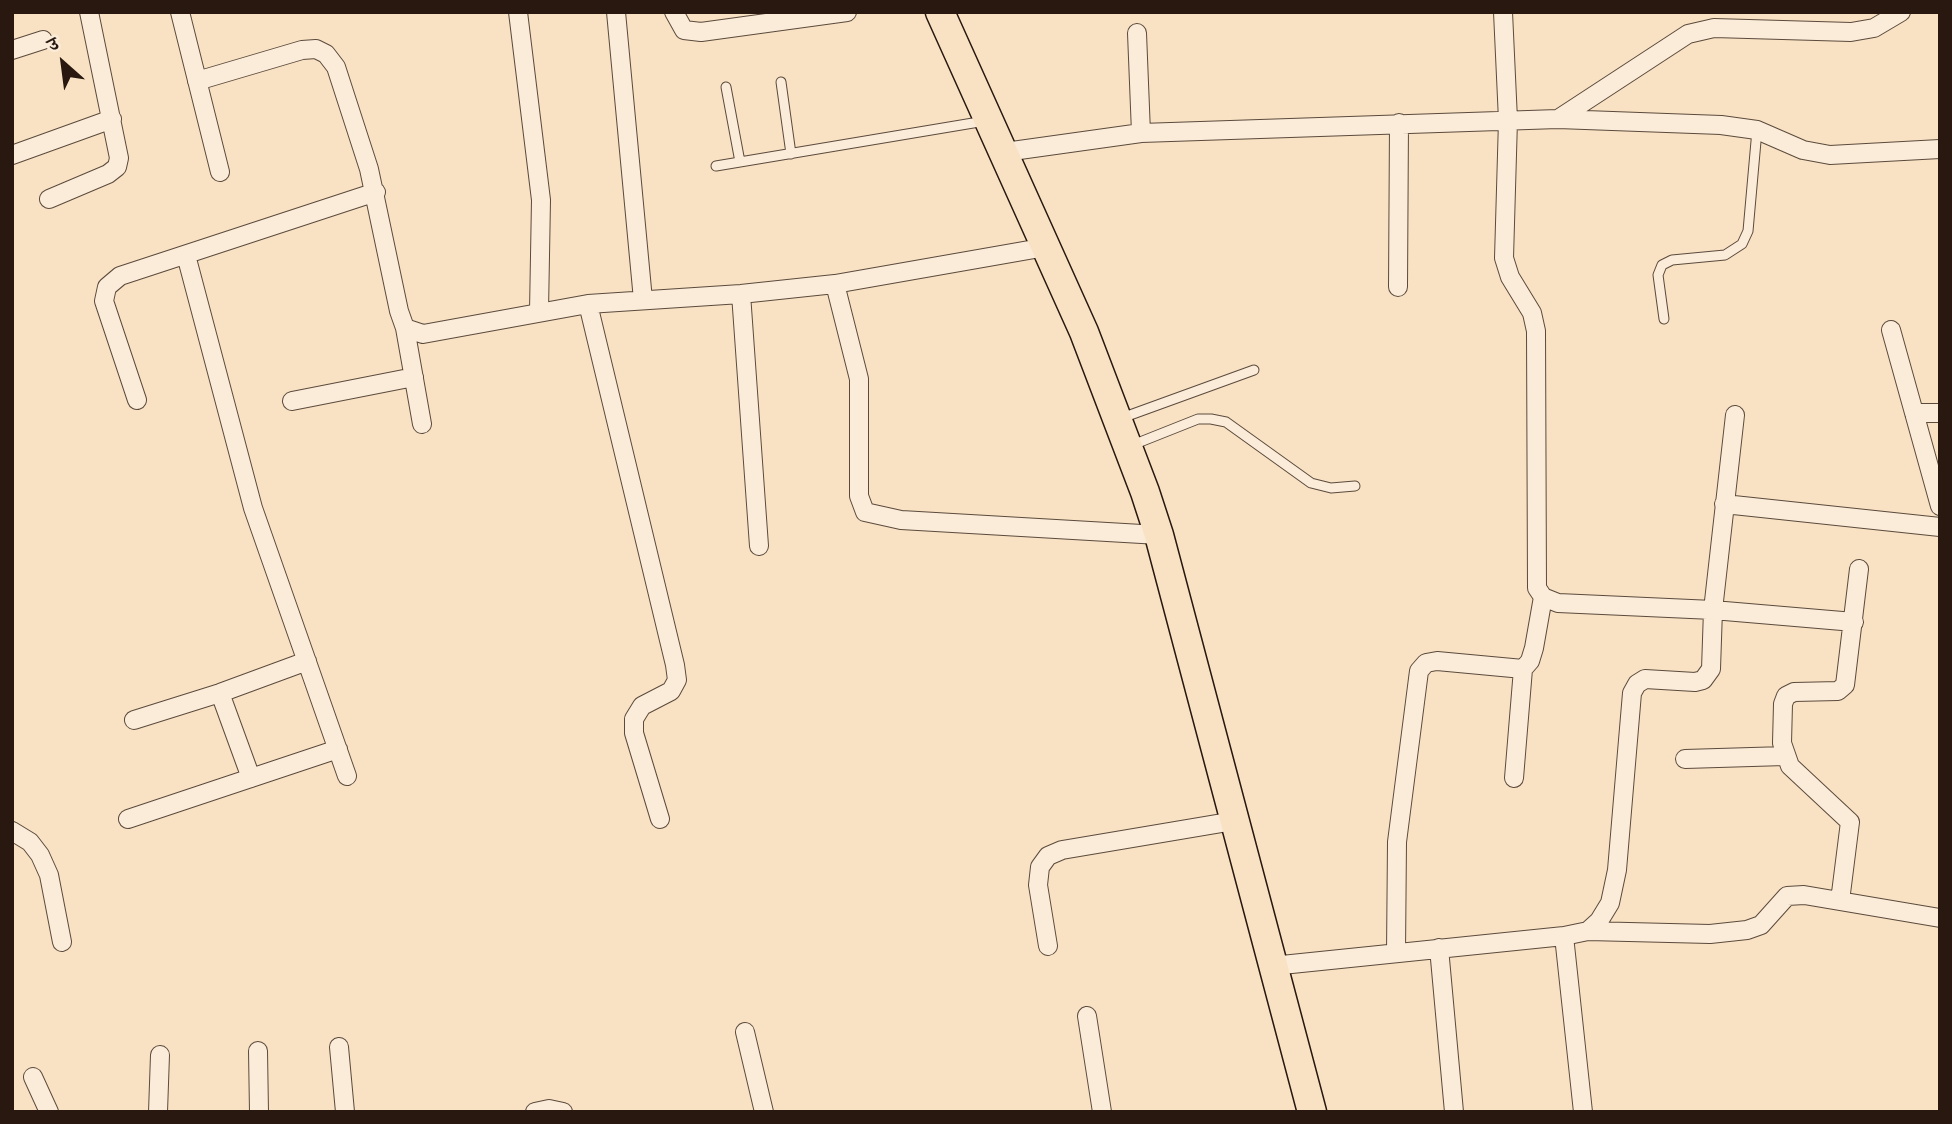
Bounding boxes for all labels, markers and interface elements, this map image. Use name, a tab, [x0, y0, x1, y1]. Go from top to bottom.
north arrow	[28, 28, 98, 98]
text: उ	[43, 31, 63, 57]

